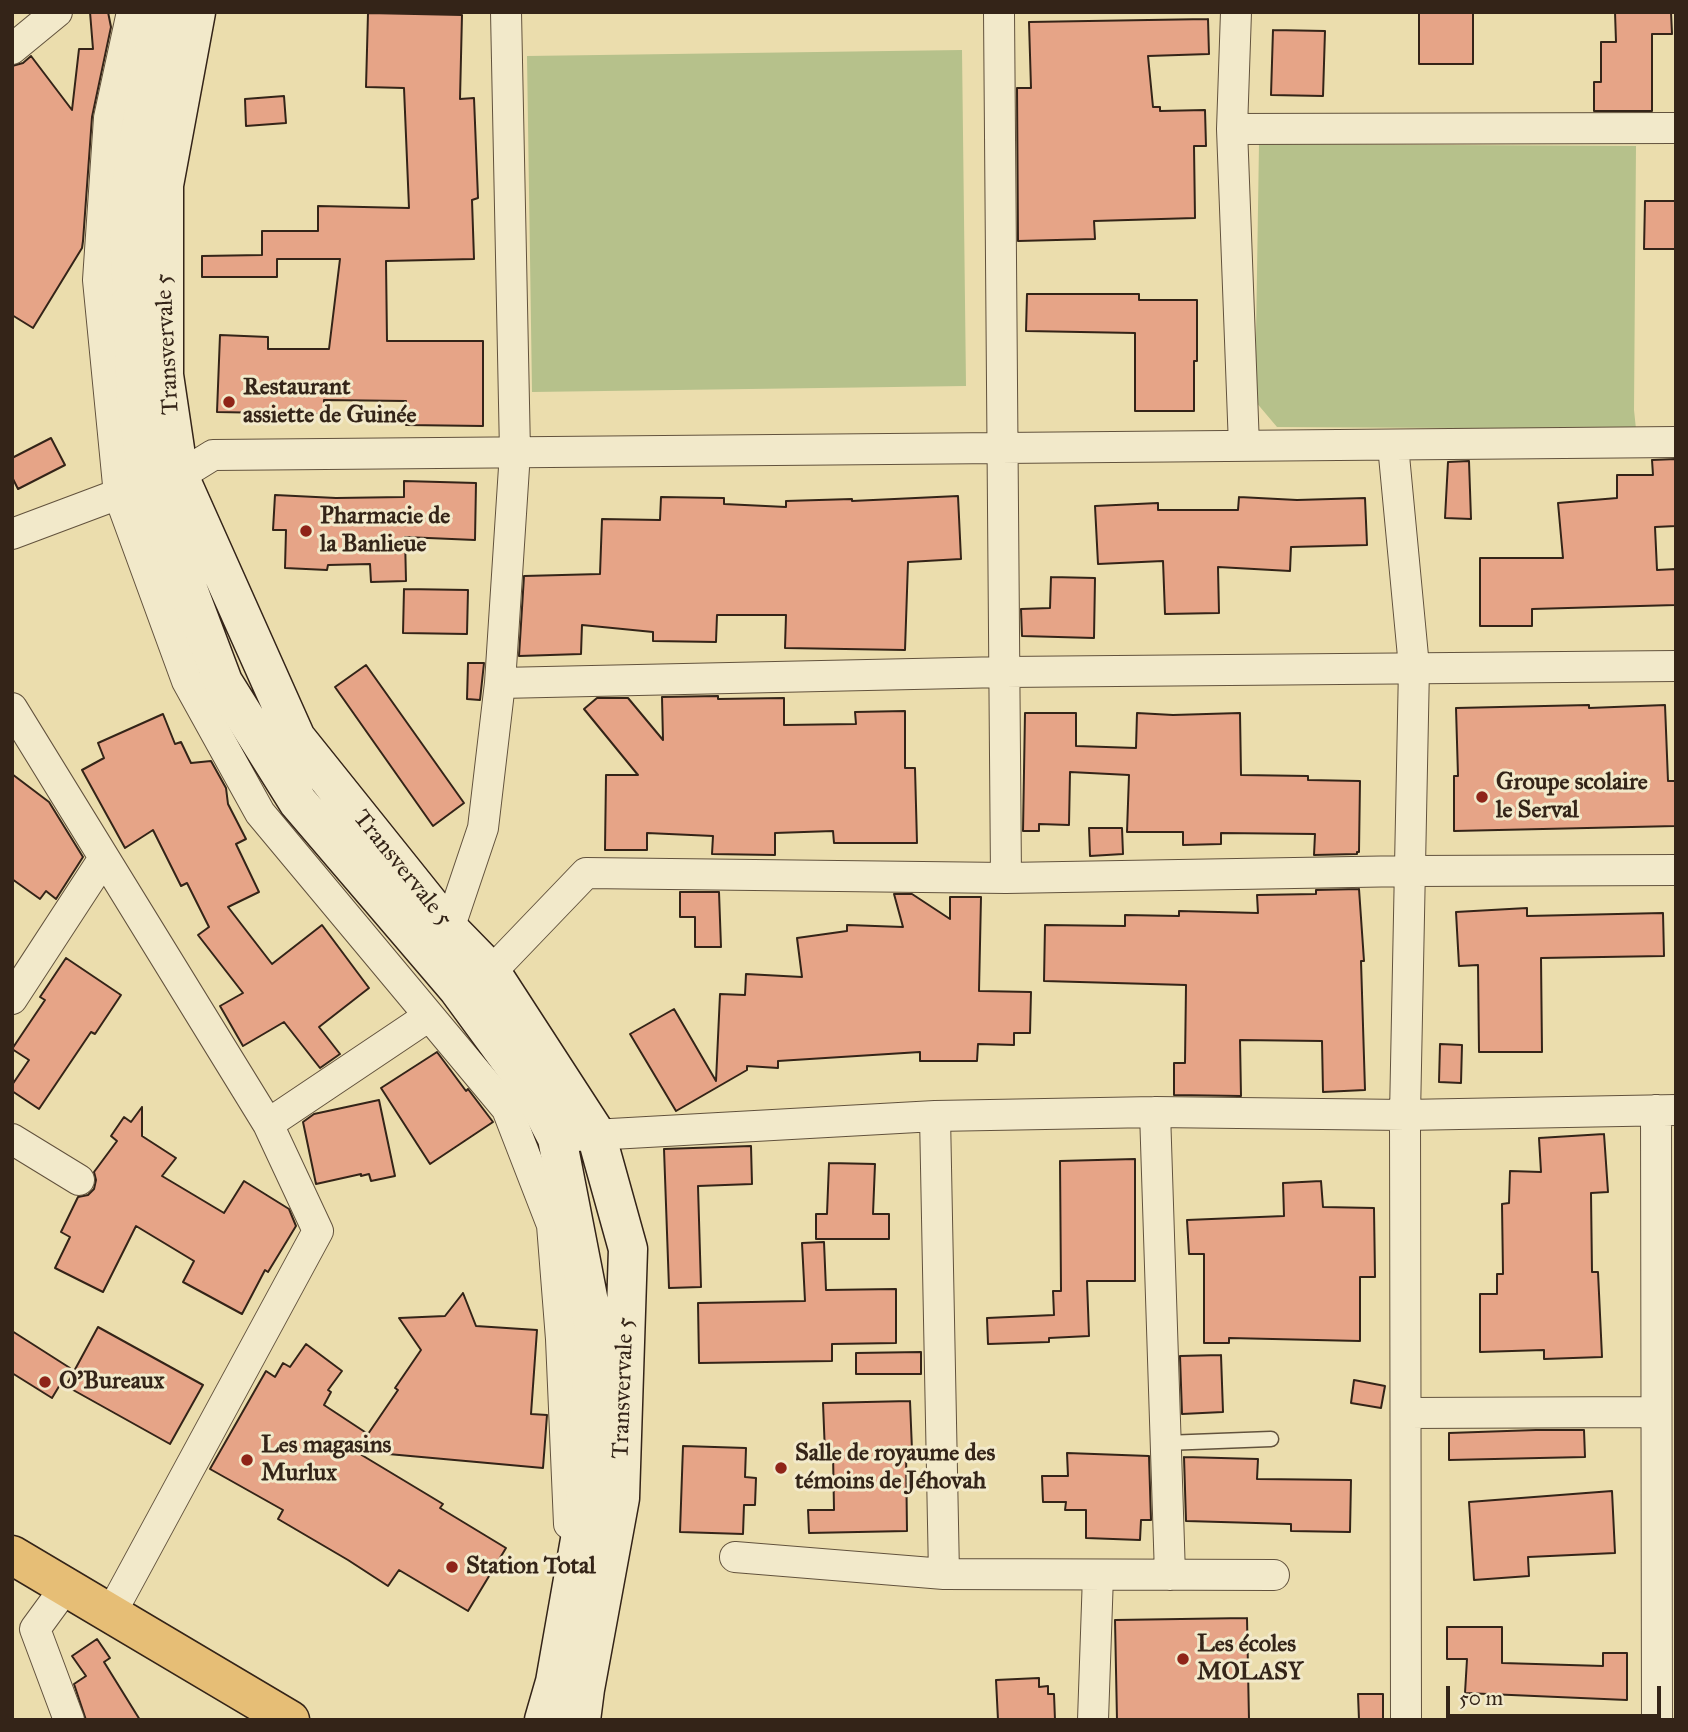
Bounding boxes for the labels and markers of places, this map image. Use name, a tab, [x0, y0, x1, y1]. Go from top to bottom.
place label: Restaurant assiette de Guinée	[243, 374, 416, 430]
marker: Restaurant assiette de Guinée	[221, 394, 237, 410]
place label: Pharmacie de la Banlieue	[320, 503, 450, 559]
marker: Pharmacie de la Banlieue	[298, 523, 314, 539]
place label: Groupe scolaire le Serval	[1496, 769, 1648, 825]
marker: Groupe scolaire le Serval	[1474, 789, 1490, 805]
place label: O'Bureaux	[59, 1368, 164, 1396]
marker: O'Bureaux	[37, 1374, 53, 1390]
place label: Les magasins Murlux	[261, 1432, 391, 1488]
place label: Salle de royaume des témoins de Jéhovah	[795, 1440, 995, 1496]
marker: Les magasins Murlux	[239, 1452, 255, 1468]
marker: Salle de royaume des témoins de Jéhovah	[773, 1460, 789, 1476]
place label: Station Total	[466, 1553, 596, 1581]
marker: Station Total	[444, 1559, 460, 1575]
place label: Les écoles MOLASY	[1197, 1631, 1303, 1687]
marker: Les écoles MOLASY	[1175, 1651, 1191, 1667]

